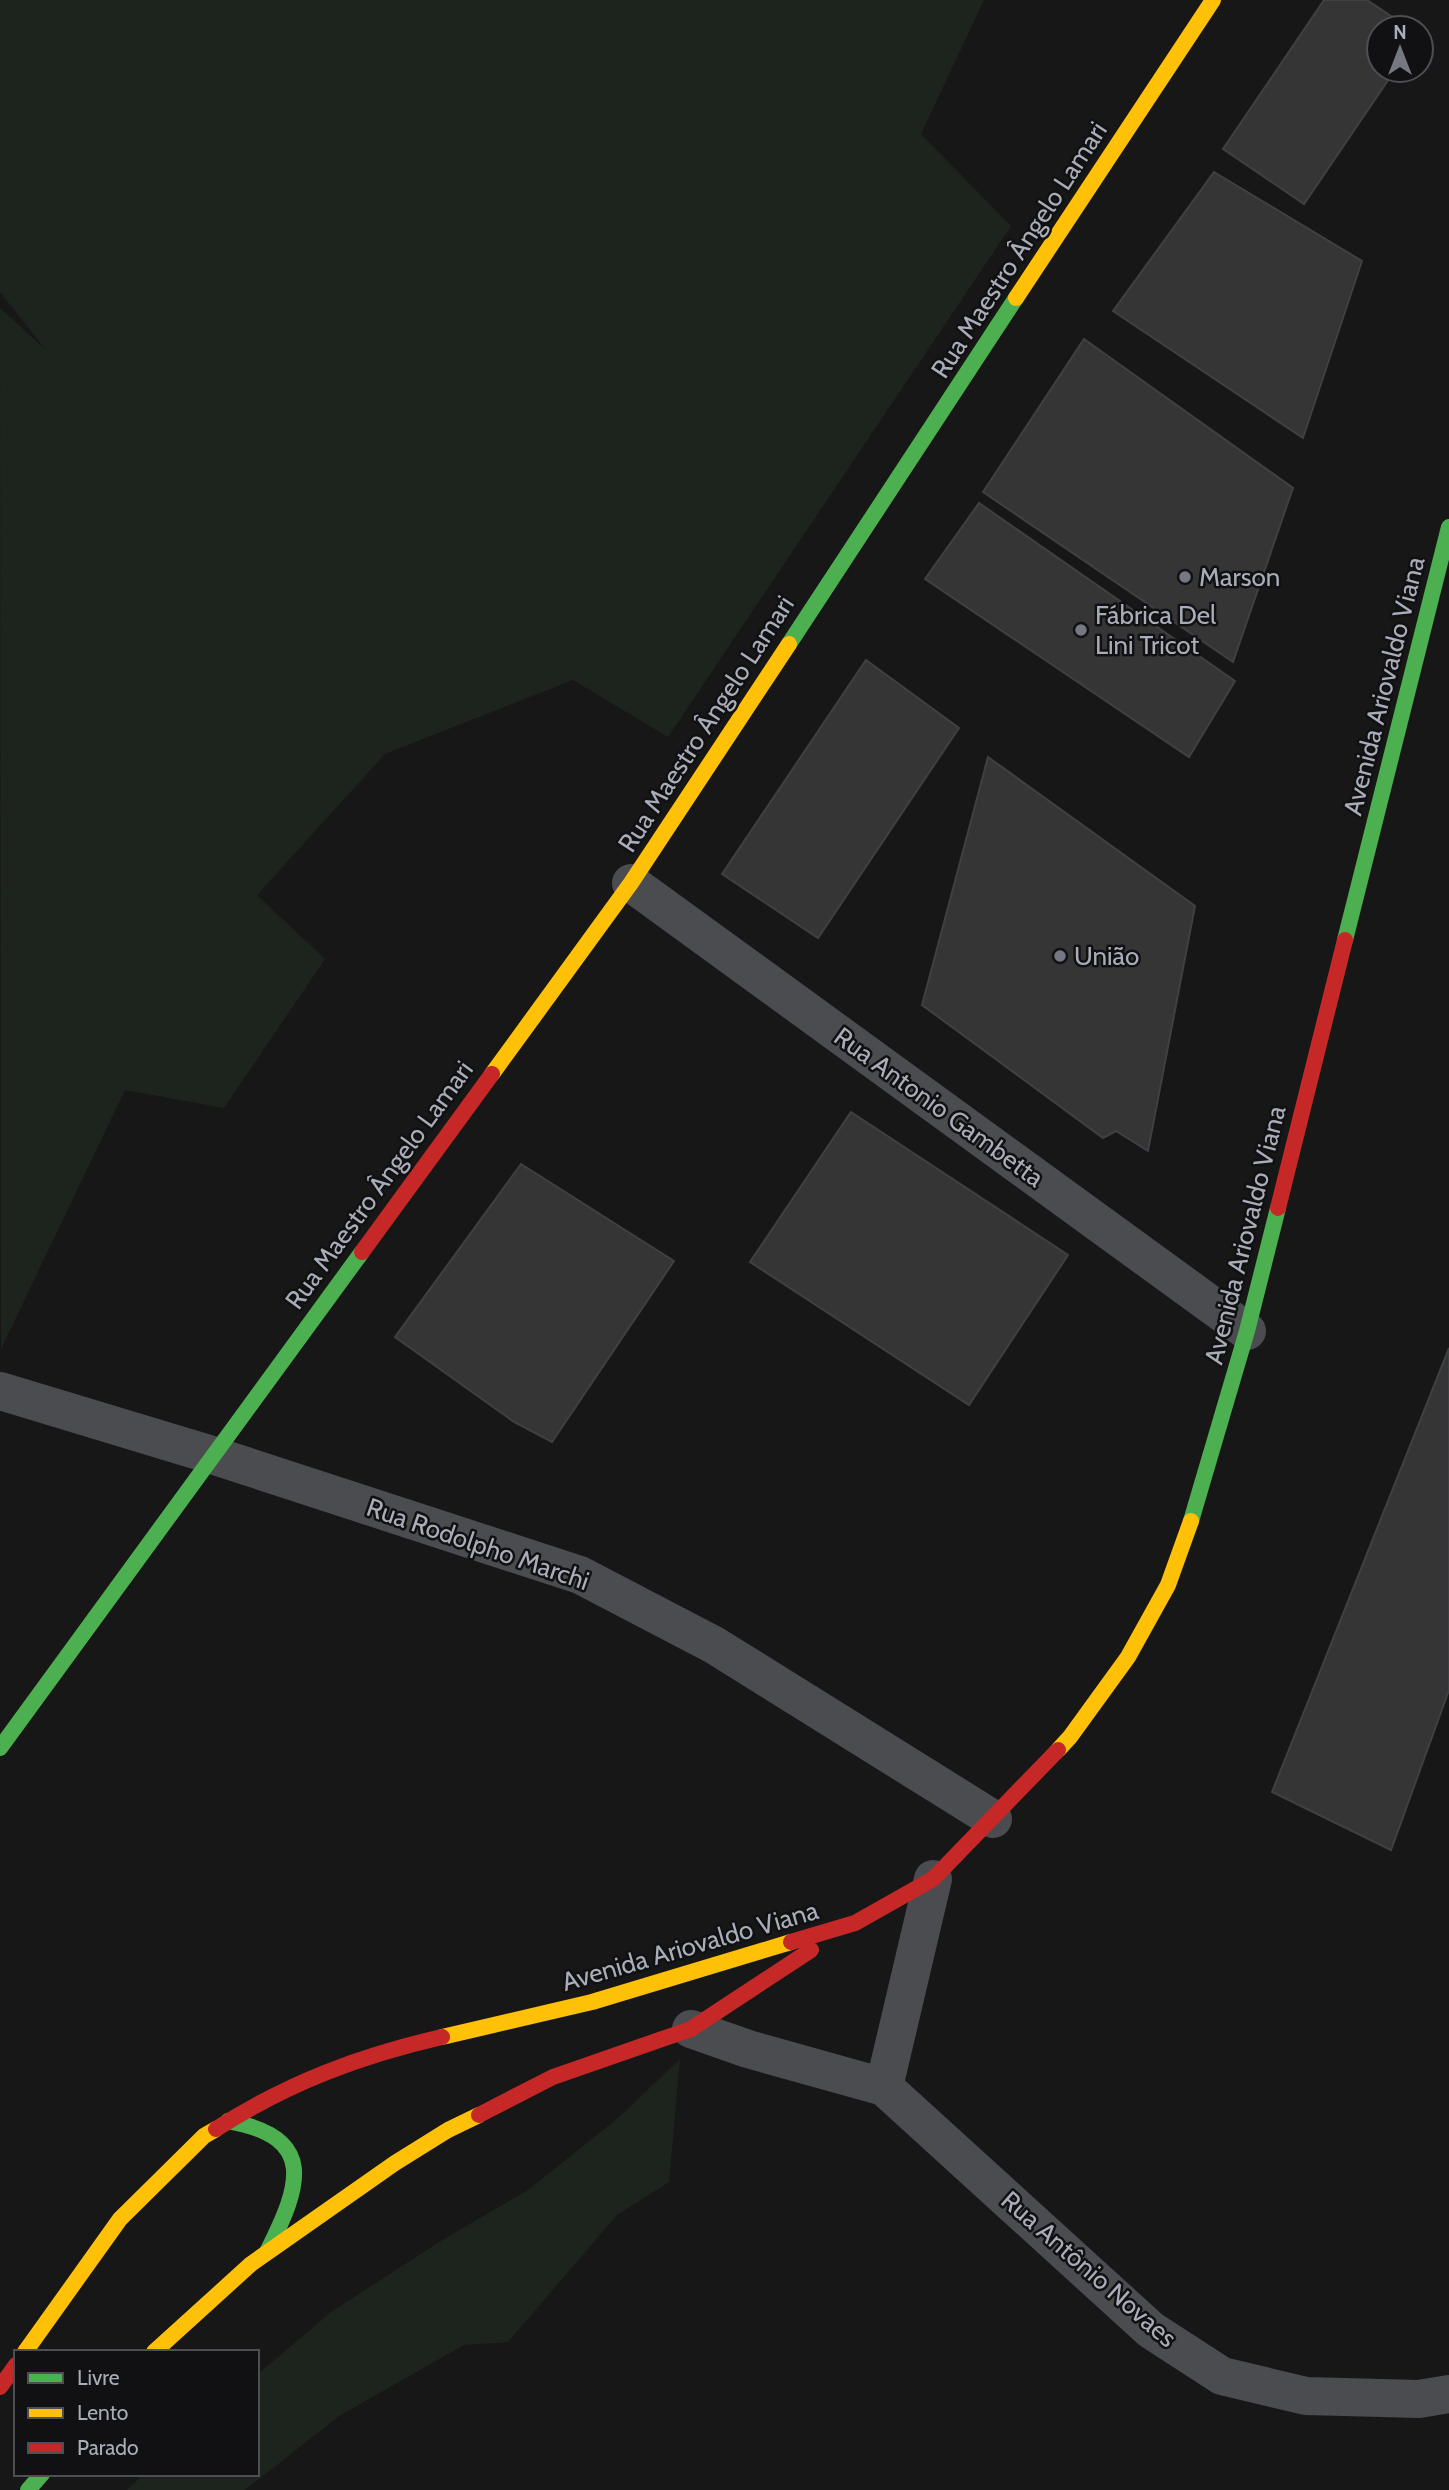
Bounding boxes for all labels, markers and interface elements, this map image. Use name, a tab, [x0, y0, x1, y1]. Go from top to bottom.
north arrow	[1365, 14, 1435, 84]
text: N	[1393, 21, 1407, 44]
street label: Rua Maestro Ângelo Lamari	[924, 116, 1114, 384]
street label: Avenida Ariovaldo Viana	[1336, 553, 1432, 819]
place label: Marson	[1199, 561, 1280, 593]
marker: Marson	[1177, 569, 1193, 585]
street label: Rua Maestro Ângelo Lamari	[611, 590, 801, 858]
place label: Fábrica Del Lini Tricot	[1095, 599, 1216, 661]
marker: Fábrica Del Lini Tricot	[1073, 622, 1089, 638]
place label: União	[1074, 940, 1139, 972]
marker: União	[1052, 948, 1068, 964]
street label: Rua Antonio Gambetta	[828, 1020, 1050, 1194]
street label: Rua Maestro Ângelo Lamari	[278, 1055, 480, 1315]
street label: Avenida Ariovaldo Viana	[1197, 1102, 1293, 1368]
street label: Rua Rodolpho Marchi	[363, 1491, 593, 1597]
street label: Avenida Ariovaldo Viana	[558, 1894, 822, 1998]
street label: Rua Antônio Novaes	[995, 2184, 1183, 2354]
legend	[14, 2350, 259, 2476]
text: Livre	[77, 2365, 120, 2390]
text: Lento	[77, 2400, 128, 2425]
text: Parado	[77, 2435, 139, 2460]

